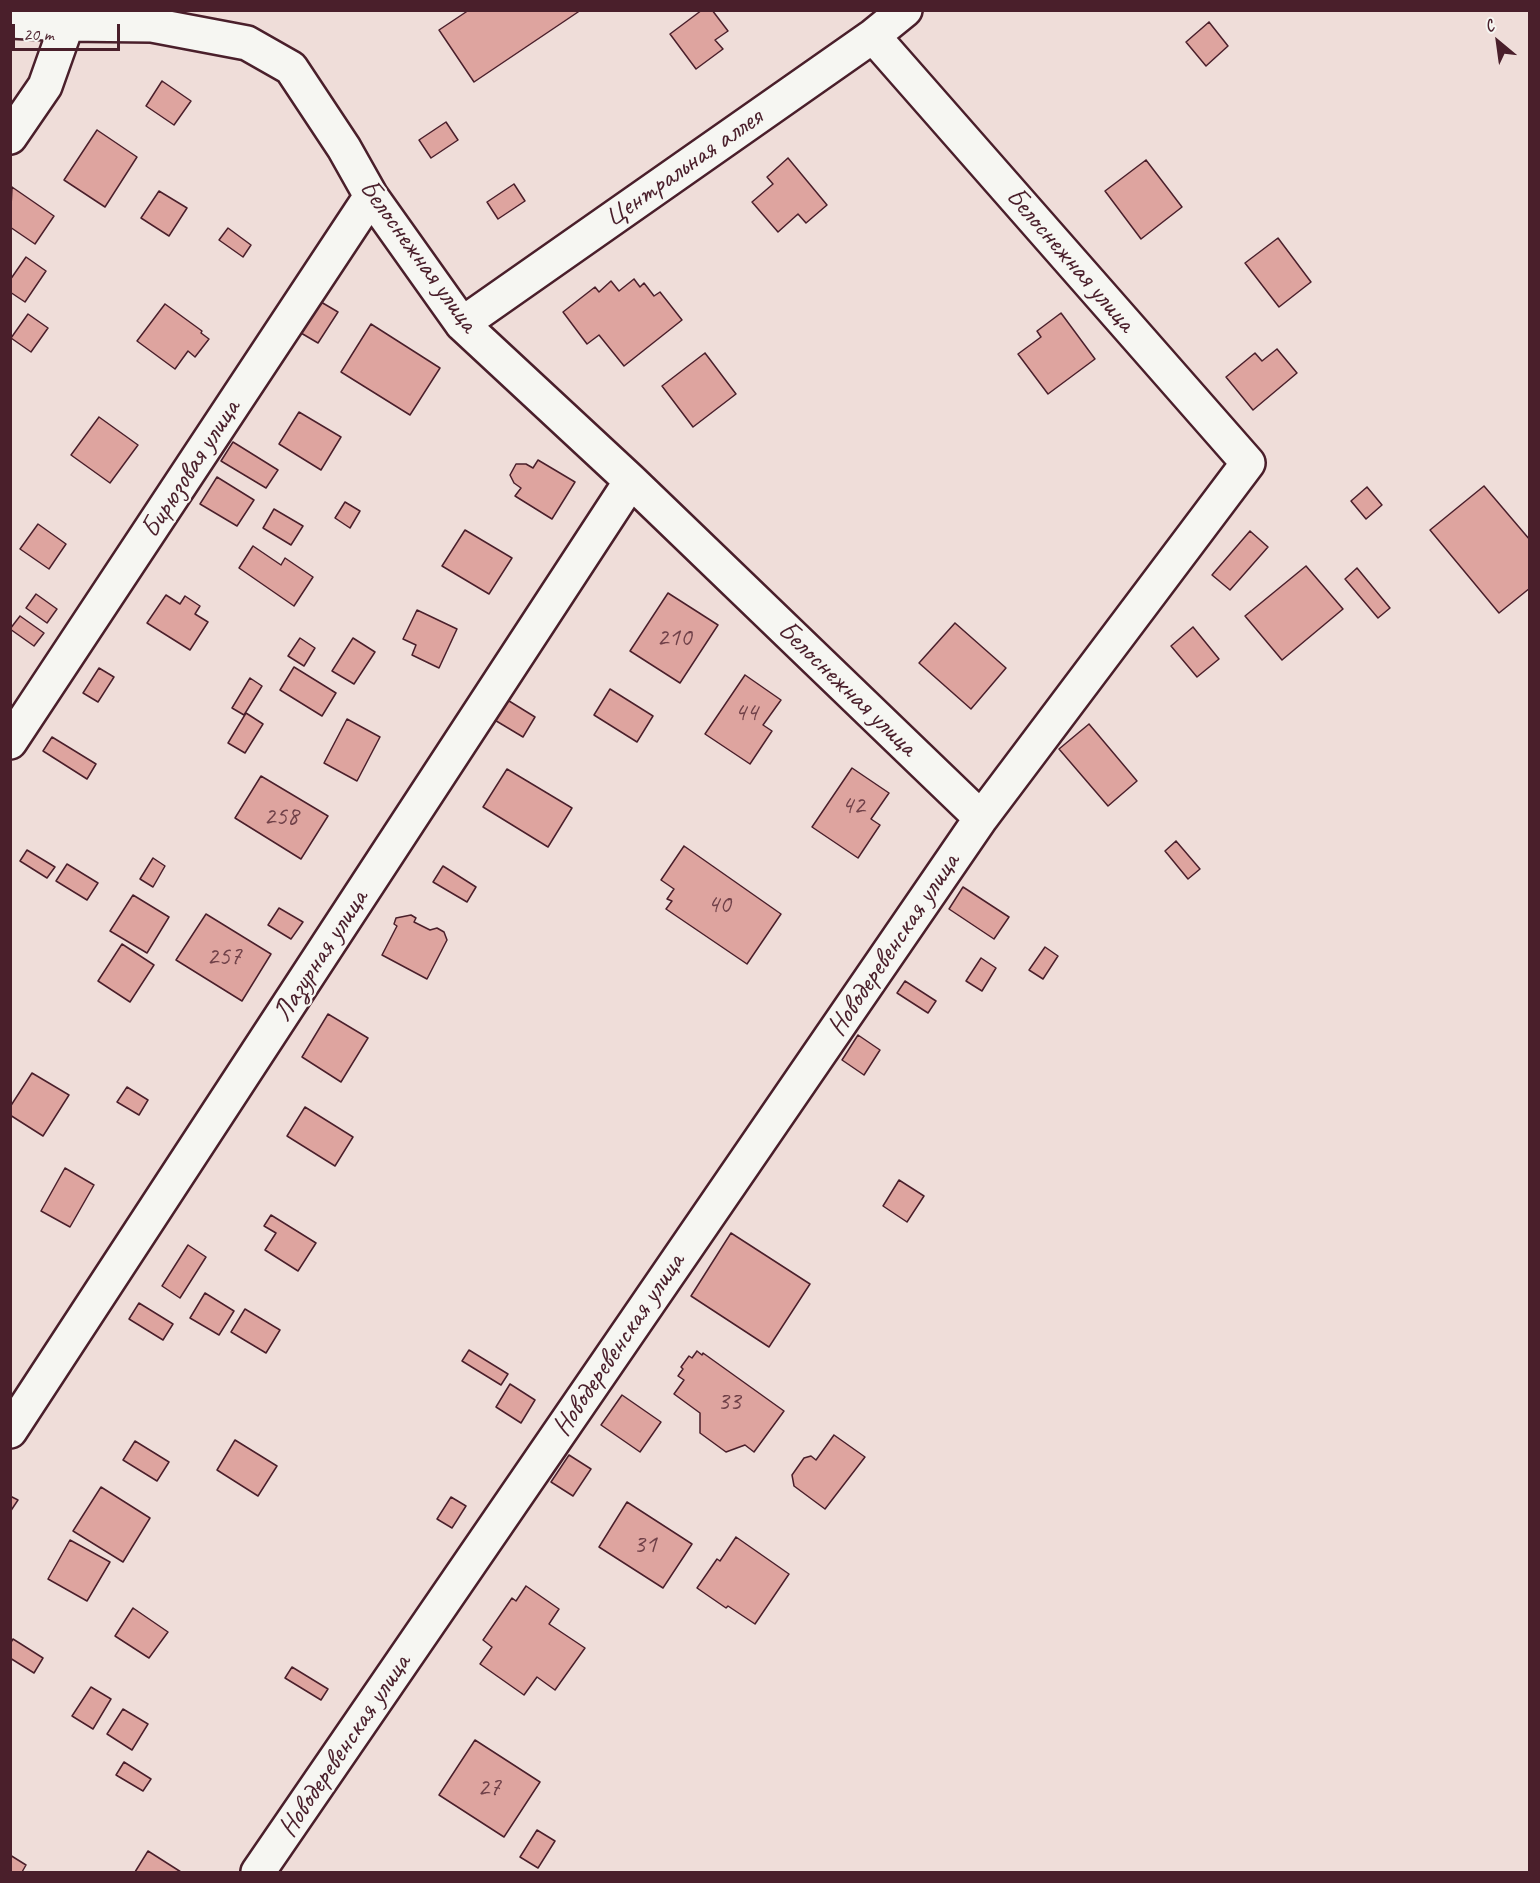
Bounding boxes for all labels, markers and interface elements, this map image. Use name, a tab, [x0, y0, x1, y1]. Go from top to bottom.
scale bar	[15, 12, 123, 50]
north arrow	[1468, 12, 1528, 72]
text: С	[1481, 16, 1498, 37]
text: 20 m	[23, 23, 54, 45]
street label: Центральная аллея	[598, 101, 770, 235]
street label: Белоснежная улица	[351, 173, 485, 339]
street label: Белоснежная улица	[998, 181, 1142, 339]
street label: Бирюзовая улица	[134, 394, 248, 544]
street label: Белоснежная улица	[770, 614, 924, 764]
house number: 210	[656, 622, 692, 654]
house number: 44	[734, 697, 758, 729]
house number: 42	[841, 790, 865, 822]
house number: 258	[263, 801, 299, 833]
street label: Новодеревенская улица	[820, 847, 968, 1043]
street label: Лазурная улица	[266, 884, 376, 1028]
house number: 40	[707, 889, 731, 921]
house number: 257	[206, 941, 242, 973]
street label: Новодеревенская улица	[545, 1247, 693, 1443]
house number: 33	[717, 1386, 741, 1418]
house number: 31	[633, 1529, 657, 1561]
street label: Новодеревенская улица	[271, 1648, 419, 1844]
house number: 27	[477, 1772, 501, 1804]

